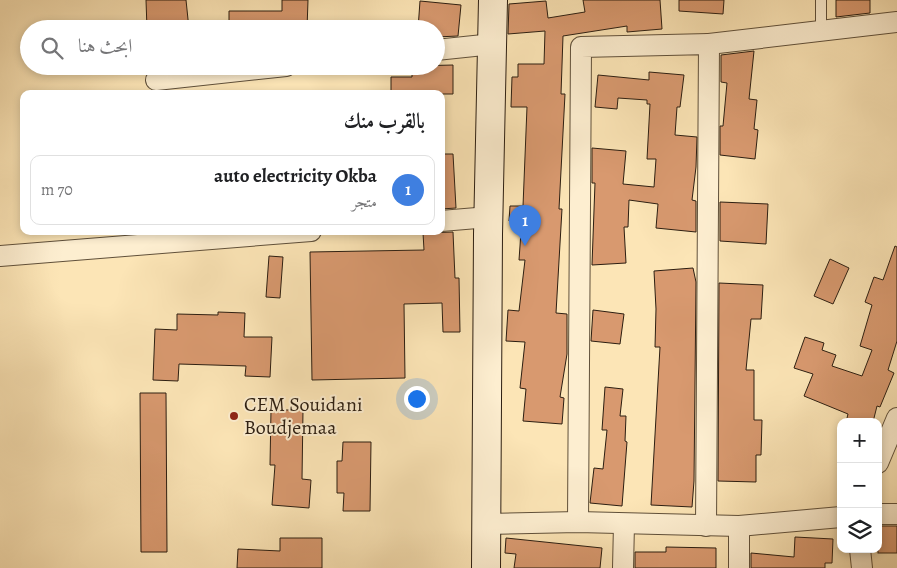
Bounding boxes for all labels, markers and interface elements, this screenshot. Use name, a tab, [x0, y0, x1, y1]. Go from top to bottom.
search box	[20, 20, 445, 75]
text: ابحث هنا	[78, 33, 132, 59]
icon: search	[38, 34, 66, 62]
text: بالقرب منك	[344, 107, 425, 135]
text: auto electricity Okba	[214, 163, 377, 189]
text: 70 m	[41, 179, 73, 201]
text: 1	[405, 179, 411, 201]
text: متجر	[352, 191, 377, 213]
pin: 1	[509, 205, 541, 246]
your location	[404, 386, 430, 412]
place label: CEM Souidani Boudjemaa	[244, 391, 363, 441]
marker: CEM Souidani Boudjemaa	[228, 410, 240, 422]
map controls	[837, 418, 882, 553]
button: +	[837, 418, 882, 463]
button: −	[837, 463, 882, 508]
button: layers	[837, 508, 882, 553]

